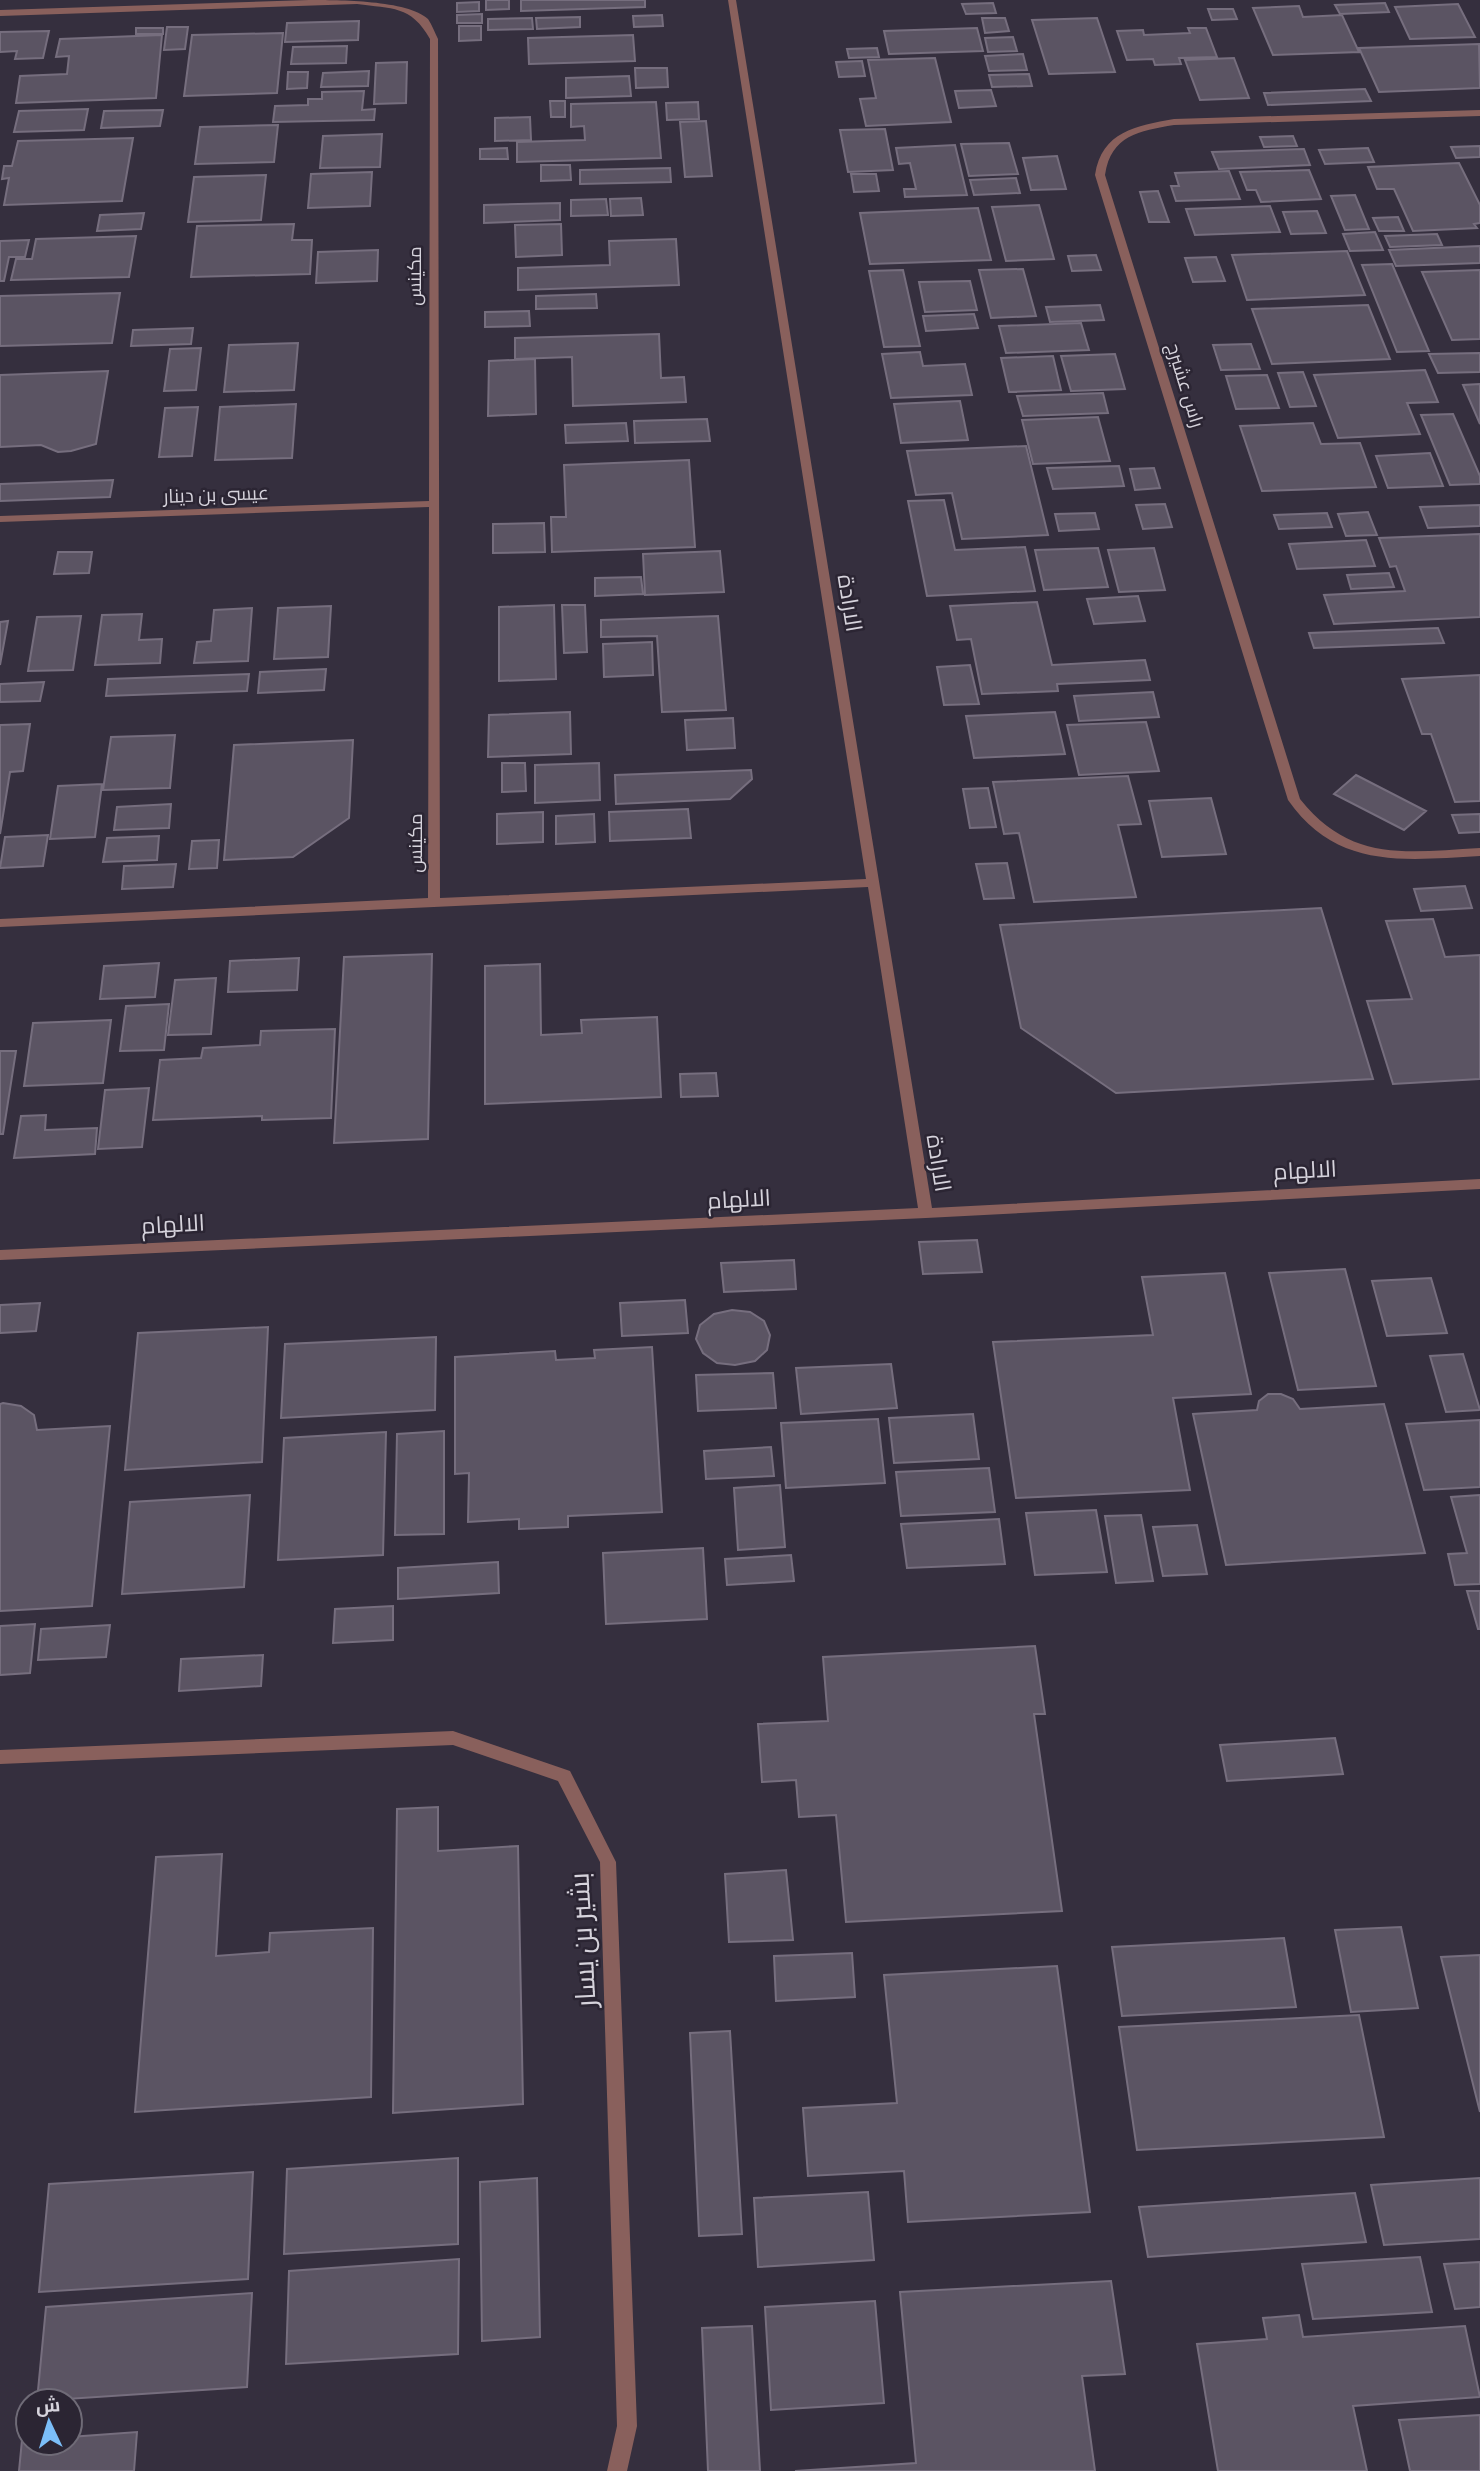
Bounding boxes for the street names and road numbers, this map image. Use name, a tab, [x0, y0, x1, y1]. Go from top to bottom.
street label: مكينس	[403, 246, 426, 306]
street label: راس عشيرج	[1160, 340, 1209, 431]
street label: عيسى بن دينار	[162, 481, 269, 508]
street label: الارادة	[832, 572, 868, 634]
street label: مكينس	[404, 813, 427, 873]
street label: الارادة	[921, 1132, 957, 1194]
street label: الالهام	[1272, 1154, 1338, 1188]
street label: الالهام	[706, 1183, 772, 1217]
street label: الالهام	[140, 1208, 206, 1242]
street label: بشير بن يسار	[561, 1872, 603, 2010]

